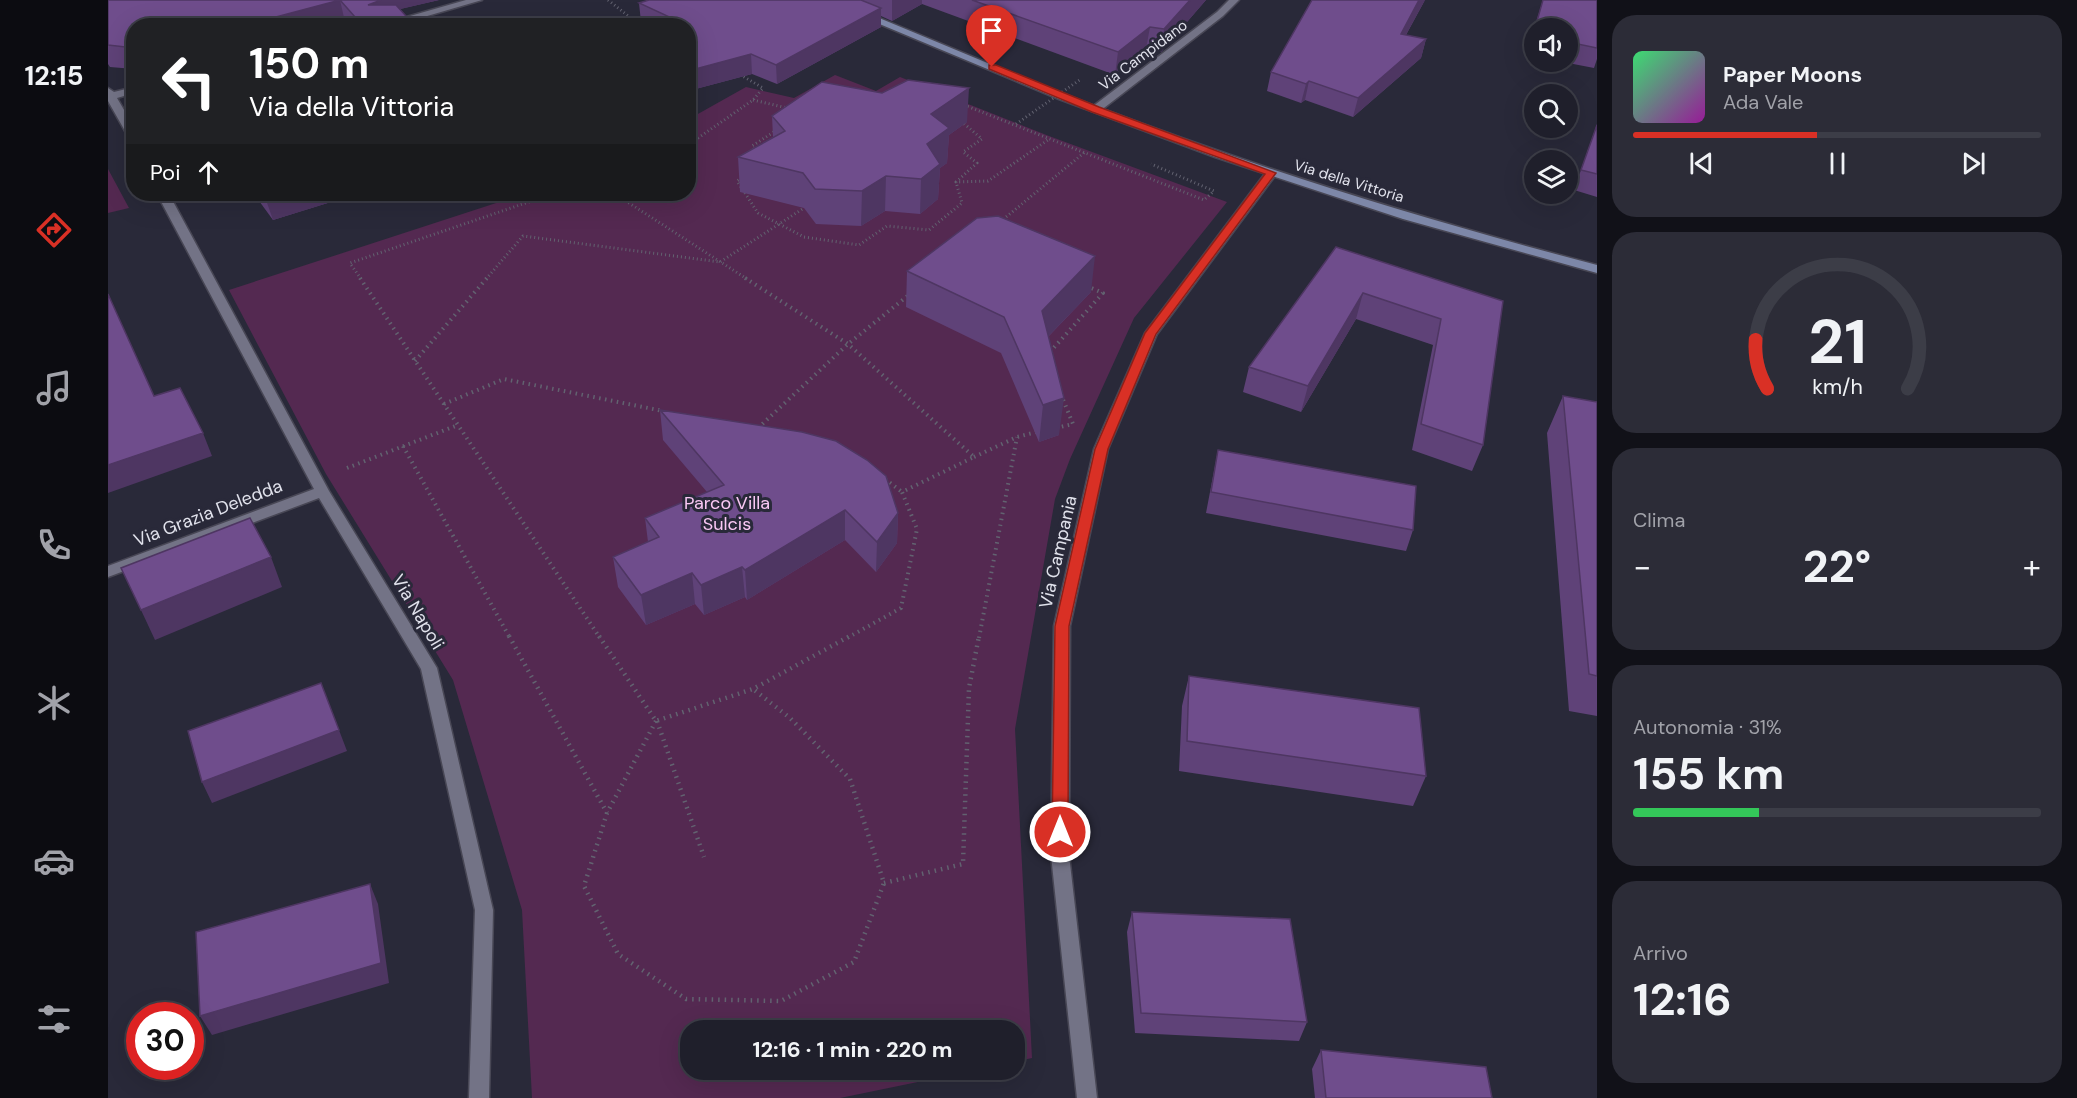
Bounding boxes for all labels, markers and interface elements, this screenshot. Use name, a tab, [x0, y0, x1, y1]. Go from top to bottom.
pin	[966, 5, 1017, 67]
icon: arrive	[975, 14, 1008, 47]
street label: Via Campidano	[1095, 15, 1191, 95]
map controls	[1524, 18, 1578, 204]
button: sound	[1524, 18, 1578, 72]
text: 150 m	[249, 36, 369, 91]
icon: left	[150, 42, 228, 120]
text: 12:15	[25, 58, 83, 93]
text: Paper Moons	[1723, 60, 1862, 89]
button: search	[1524, 84, 1578, 138]
text: Via della Vittoria	[249, 89, 454, 124]
text: Ada Vale	[1723, 89, 1803, 115]
icon: previous	[1685, 147, 1718, 180]
icon: pause	[1821, 147, 1854, 180]
icon: next	[1957, 147, 1990, 180]
button: layers	[1524, 150, 1578, 204]
street label: Via della Vittoria	[1292, 155, 1406, 207]
icon: ahead	[192, 156, 225, 189]
text: Poi	[150, 158, 180, 187]
icon: directions	[33, 209, 75, 251]
text: 21	[1808, 302, 1866, 383]
icon: music	[33, 367, 75, 409]
text: km/h	[1812, 374, 1862, 402]
street label: Via Grazia Deledda	[130, 474, 286, 552]
park label: Parco Villa Sulcis	[684, 491, 770, 536]
street label: Via Campania	[1033, 493, 1083, 611]
text: Clima	[1633, 507, 1685, 533]
icon: phone	[33, 524, 75, 566]
text: 22°	[1803, 537, 1871, 596]
text: −	[1633, 545, 1651, 588]
text: +	[2023, 545, 2041, 588]
street label: Via Napoli	[386, 570, 450, 654]
icon: climate	[33, 682, 75, 724]
text: Autonomia · 31%	[1633, 714, 1782, 740]
text: 155 km	[1633, 744, 1784, 803]
position arrow	[1028, 800, 1092, 864]
icon: car	[33, 840, 75, 882]
text: Arrivo	[1633, 940, 1688, 966]
text: 12:16	[1633, 970, 1732, 1029]
icon: filters	[33, 998, 75, 1040]
speed limit sign: 30	[126, 1002, 204, 1080]
text: 12:16 · 1 min · 220 m	[752, 1035, 953, 1064]

